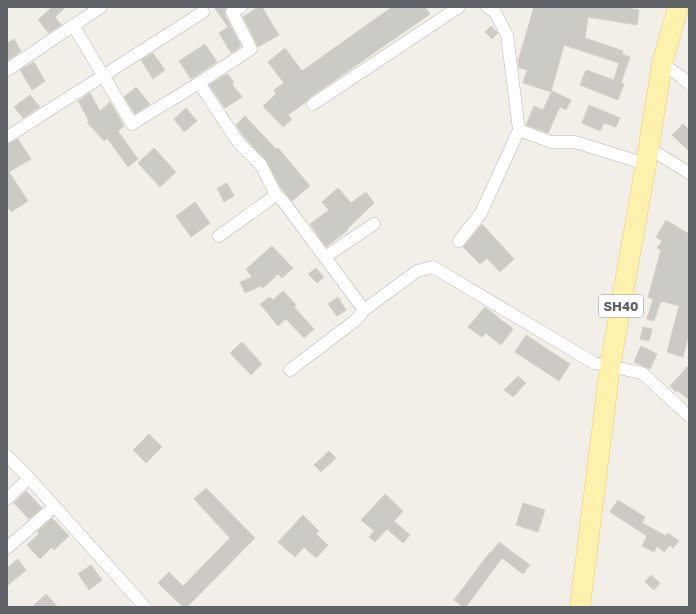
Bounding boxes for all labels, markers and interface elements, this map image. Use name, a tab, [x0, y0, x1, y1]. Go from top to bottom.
road number: SH40	[599, 295, 643, 317]

